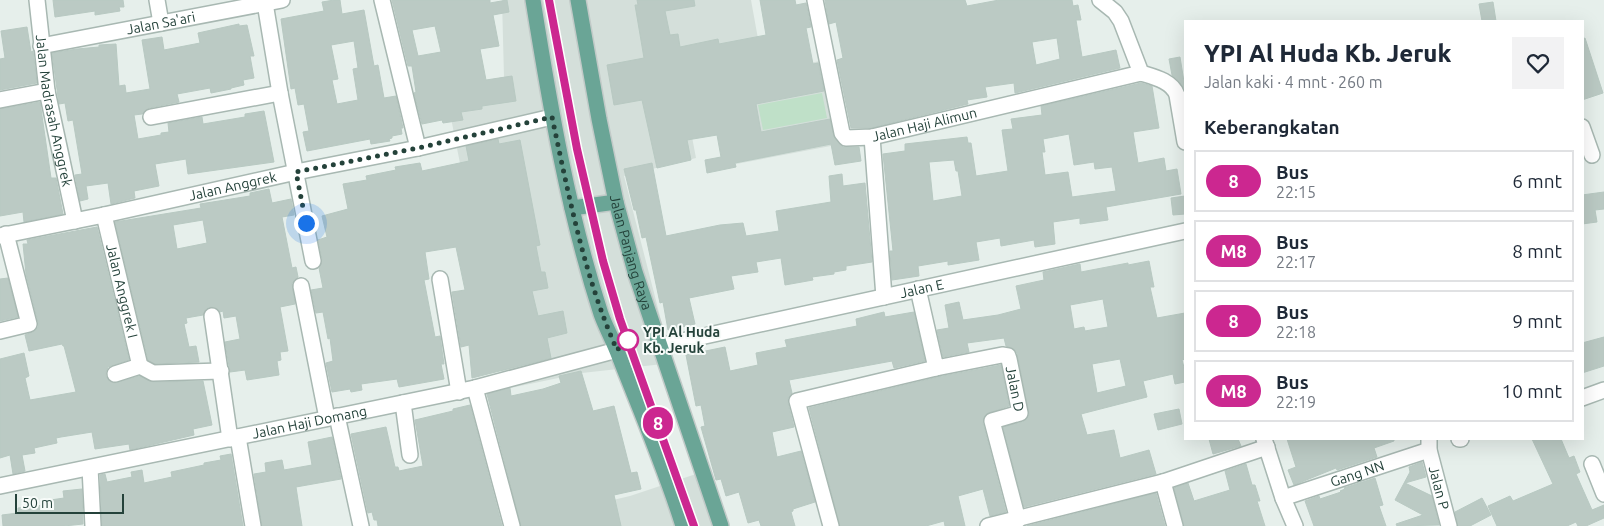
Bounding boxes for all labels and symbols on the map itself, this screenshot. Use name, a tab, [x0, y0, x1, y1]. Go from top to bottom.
street label: Jalan Sa'ari	[125, 9, 197, 38]
street label: Jalan Madrasah Anggrek	[33, 34, 75, 188]
street label: Jalan Haji Alimun	[870, 104, 979, 145]
street label: Jalan Anggrek	[187, 169, 278, 204]
street label: Jalan Panjang Raya	[607, 193, 655, 312]
your location	[294, 211, 319, 236]
street label: Jalan Anggrek I	[103, 242, 141, 340]
street label: Jalan E	[899, 276, 945, 301]
place label: YPI Al Huda Kb. Jeruk	[643, 324, 720, 356]
marker: YPI Al Huda Kb. Jeruk	[617, 329, 639, 351]
street label: Jalan D	[1003, 365, 1028, 413]
street label: Jalan Haji Domang	[251, 403, 368, 442]
line badge: 8	[642, 407, 674, 439]
street label: Gang NN	[1328, 457, 1386, 490]
street label: Jalan P	[1426, 464, 1452, 511]
scale bar	[15, 491, 124, 514]

